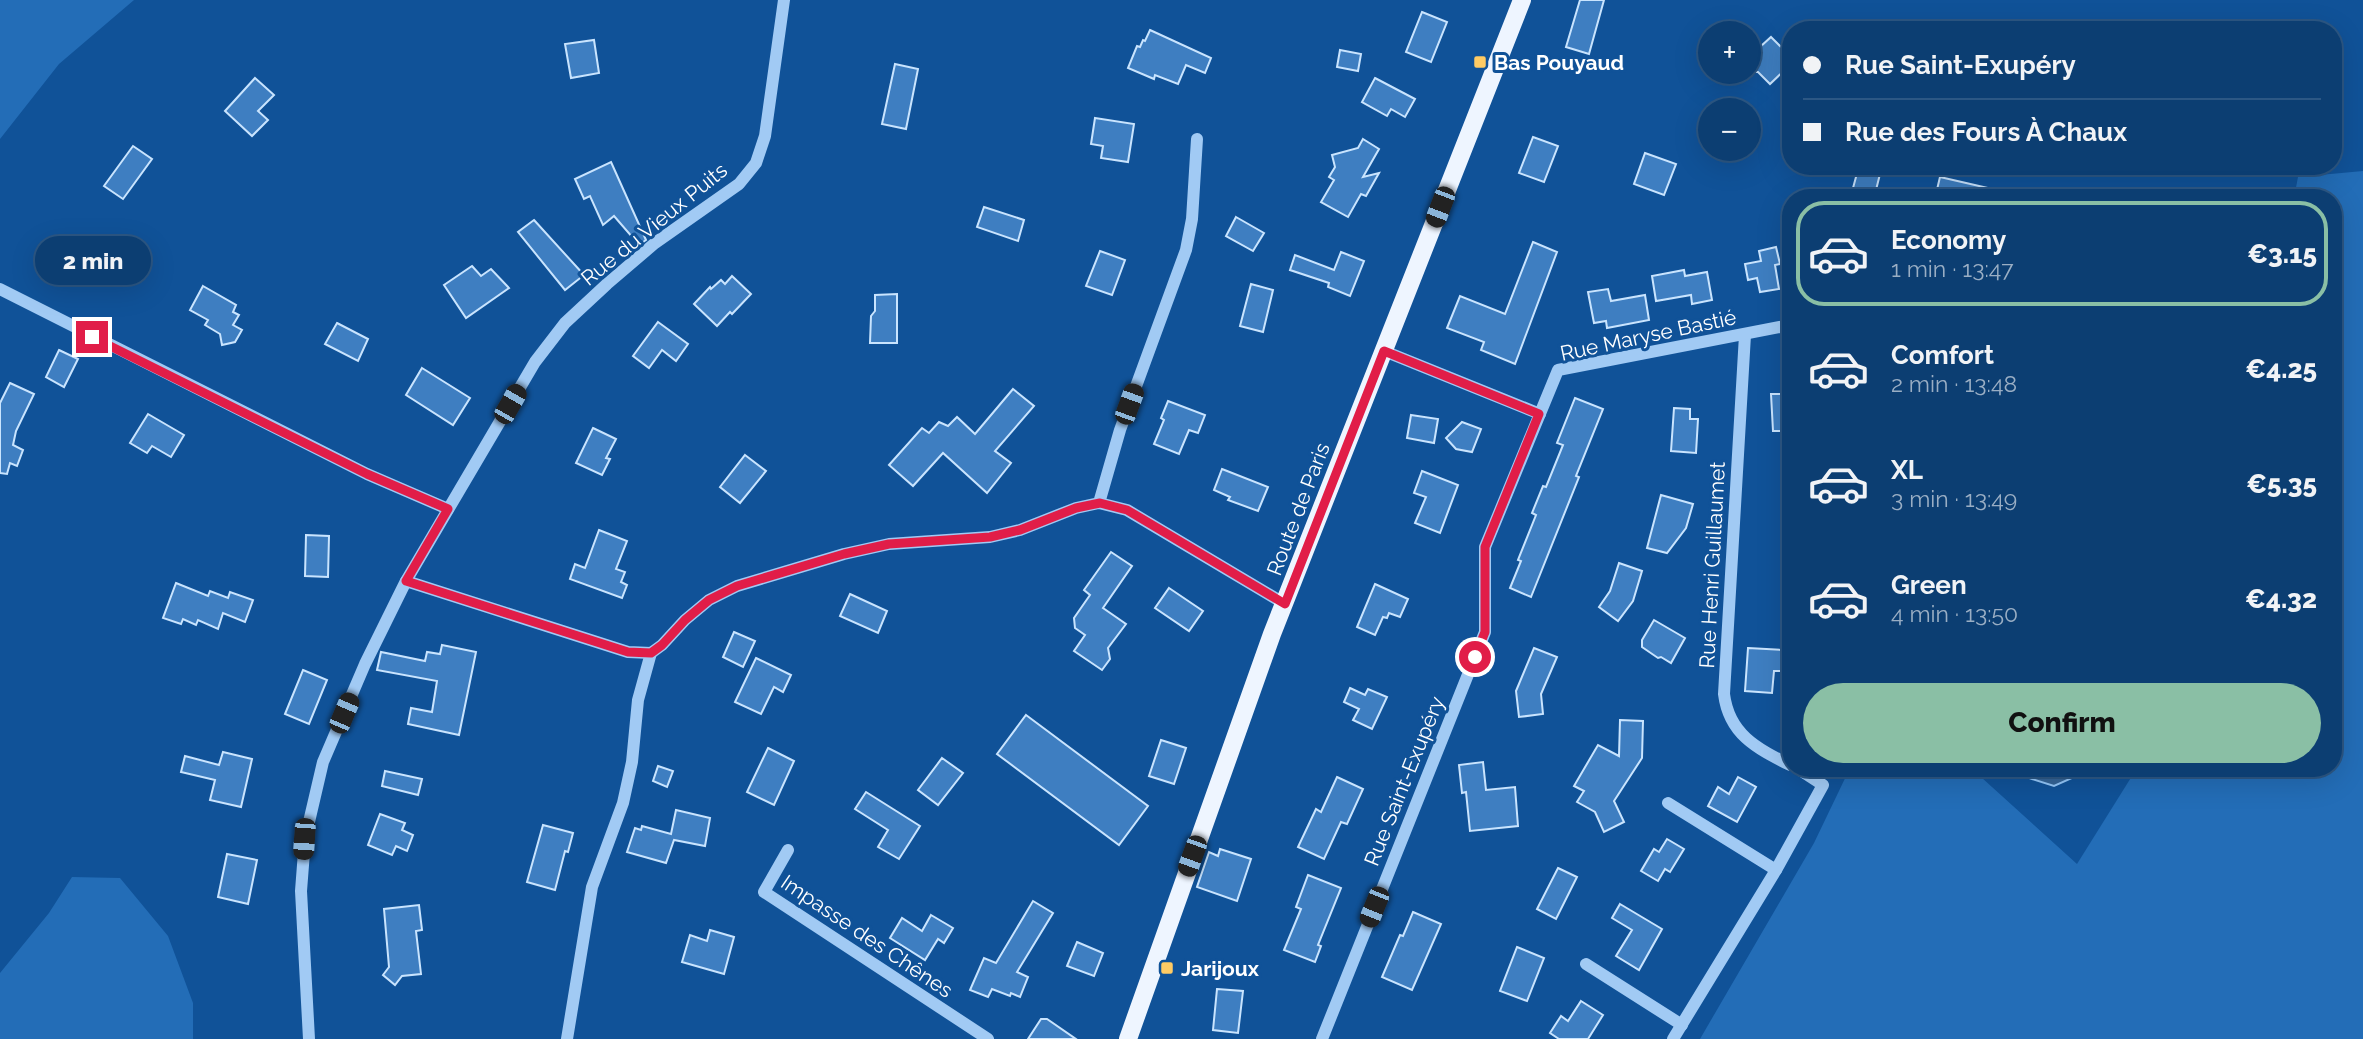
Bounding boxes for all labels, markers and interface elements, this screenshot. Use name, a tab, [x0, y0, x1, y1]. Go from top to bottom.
map controls	[1698, 21, 1761, 161]
button: +	[1698, 21, 1761, 84]
place label: Bas Pouyaud	[1494, 50, 1624, 75]
text: Rue Saint-Exupéry	[1845, 50, 2076, 80]
marker: Bas Pouyaud	[1472, 54, 1488, 70]
button: −	[1698, 98, 1761, 161]
text: Rue des Fours À Chaux	[1845, 117, 2127, 147]
street label: Rue du Vieux Puits	[576, 157, 732, 291]
car	[1423, 184, 1458, 230]
icon: car	[1807, 222, 1870, 285]
text: Economy	[1891, 225, 2006, 255]
callout: 2 min	[34, 236, 150, 284]
text: €3.15	[2247, 239, 2317, 269]
text: 2 min	[63, 247, 123, 274]
text: 1 min · 13:47	[1891, 255, 2014, 282]
street label: Rue Maryse Bastié	[1558, 304, 1738, 366]
route end	[76, 321, 108, 353]
icon: car	[1807, 337, 1870, 400]
text: Comfort	[1891, 340, 1994, 370]
text: €4.25	[2245, 354, 2317, 384]
text: 2 min · 13:48	[1891, 370, 2017, 397]
car	[491, 381, 530, 427]
car	[1112, 381, 1147, 427]
street label: Route de Paris	[1261, 439, 1335, 579]
icon: car	[1807, 452, 1870, 515]
text: XL	[1891, 455, 1923, 485]
street label: Rue Henri Guillaumet	[1694, 461, 1730, 669]
text: €5.35	[2246, 469, 2317, 499]
text: 3 min · 13:49	[1891, 485, 2017, 512]
icon: car	[1807, 567, 1870, 630]
text: Green	[1891, 570, 1967, 600]
text: €4.32	[2245, 584, 2317, 614]
text: 4 min · 13:50	[1891, 600, 2018, 627]
route start	[1459, 641, 1491, 673]
button: Confirm	[1803, 683, 2321, 763]
car	[327, 690, 362, 736]
street label: Rue Saint-Exupéry	[1359, 693, 1449, 869]
car	[293, 817, 316, 861]
car	[1175, 833, 1210, 879]
street label: Impasse des Chênes	[777, 869, 957, 1003]
car	[1357, 884, 1392, 930]
place label: Jarijoux	[1181, 956, 1260, 981]
marker: Jarijoux	[1159, 960, 1175, 976]

